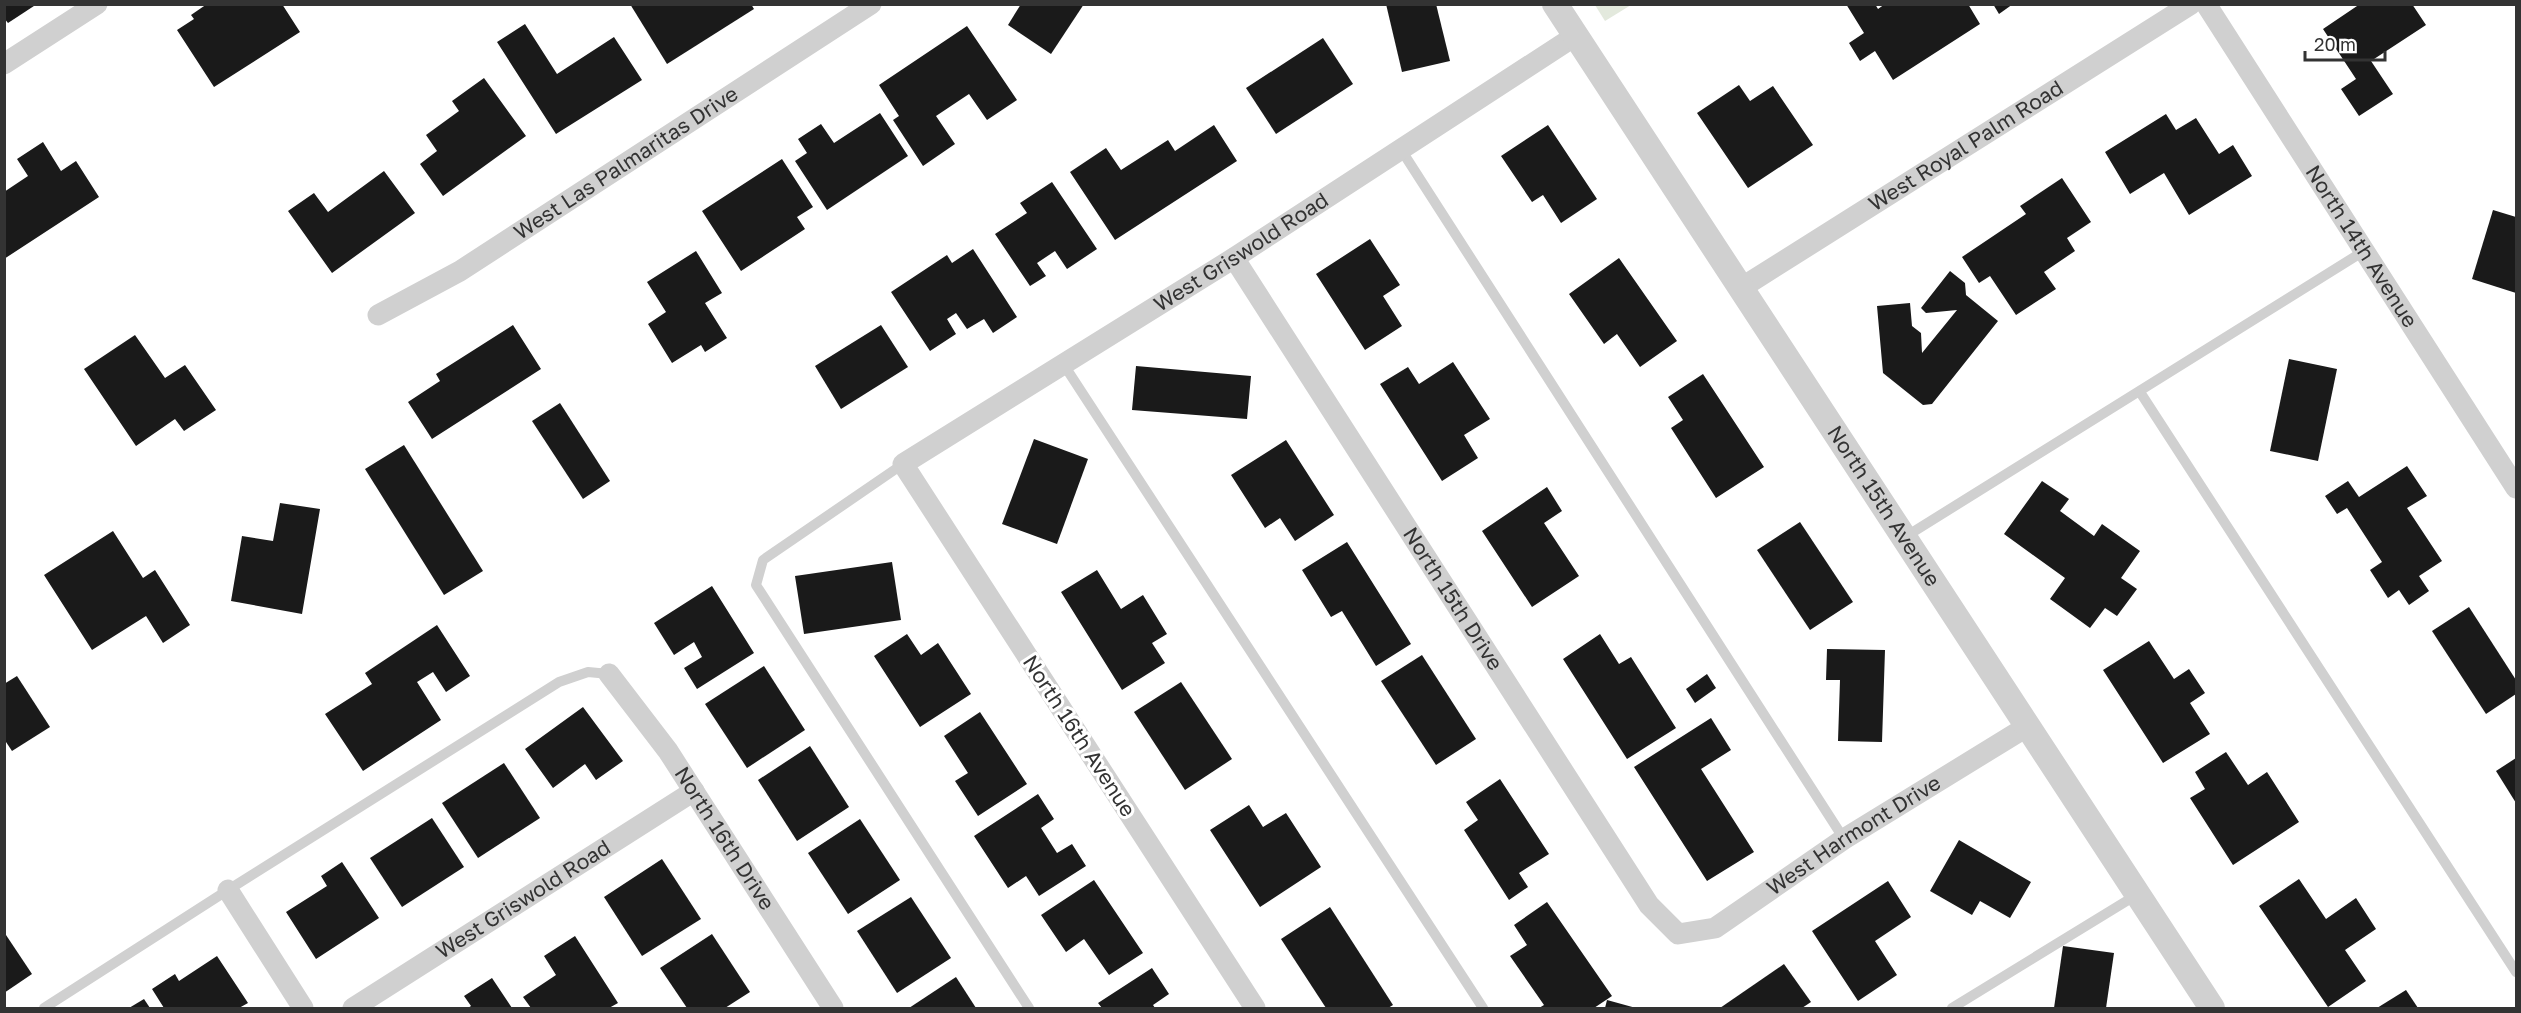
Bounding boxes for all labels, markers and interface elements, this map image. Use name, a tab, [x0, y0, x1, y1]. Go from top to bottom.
scale bar	[2305, 24, 2384, 62]
text: 20 m	[2314, 33, 2356, 55]
street label: West Royal Palm Road	[1863, 74, 2068, 216]
street label: West Las Palmaritas Drive	[509, 80, 742, 245]
street label: North 14th Avenue	[2301, 160, 2424, 332]
street label: West Griswold Road	[1149, 186, 1333, 317]
street label: North 15th Avenue	[1822, 420, 1946, 591]
street label: North 15th Drive	[1398, 522, 1509, 675]
street label: North 16th Avenue	[1018, 650, 1142, 821]
street label: North 16th Drive	[669, 761, 781, 915]
street label: West Harmont Drive	[1761, 769, 1945, 900]
street label: West Griswold Road	[431, 834, 615, 964]

